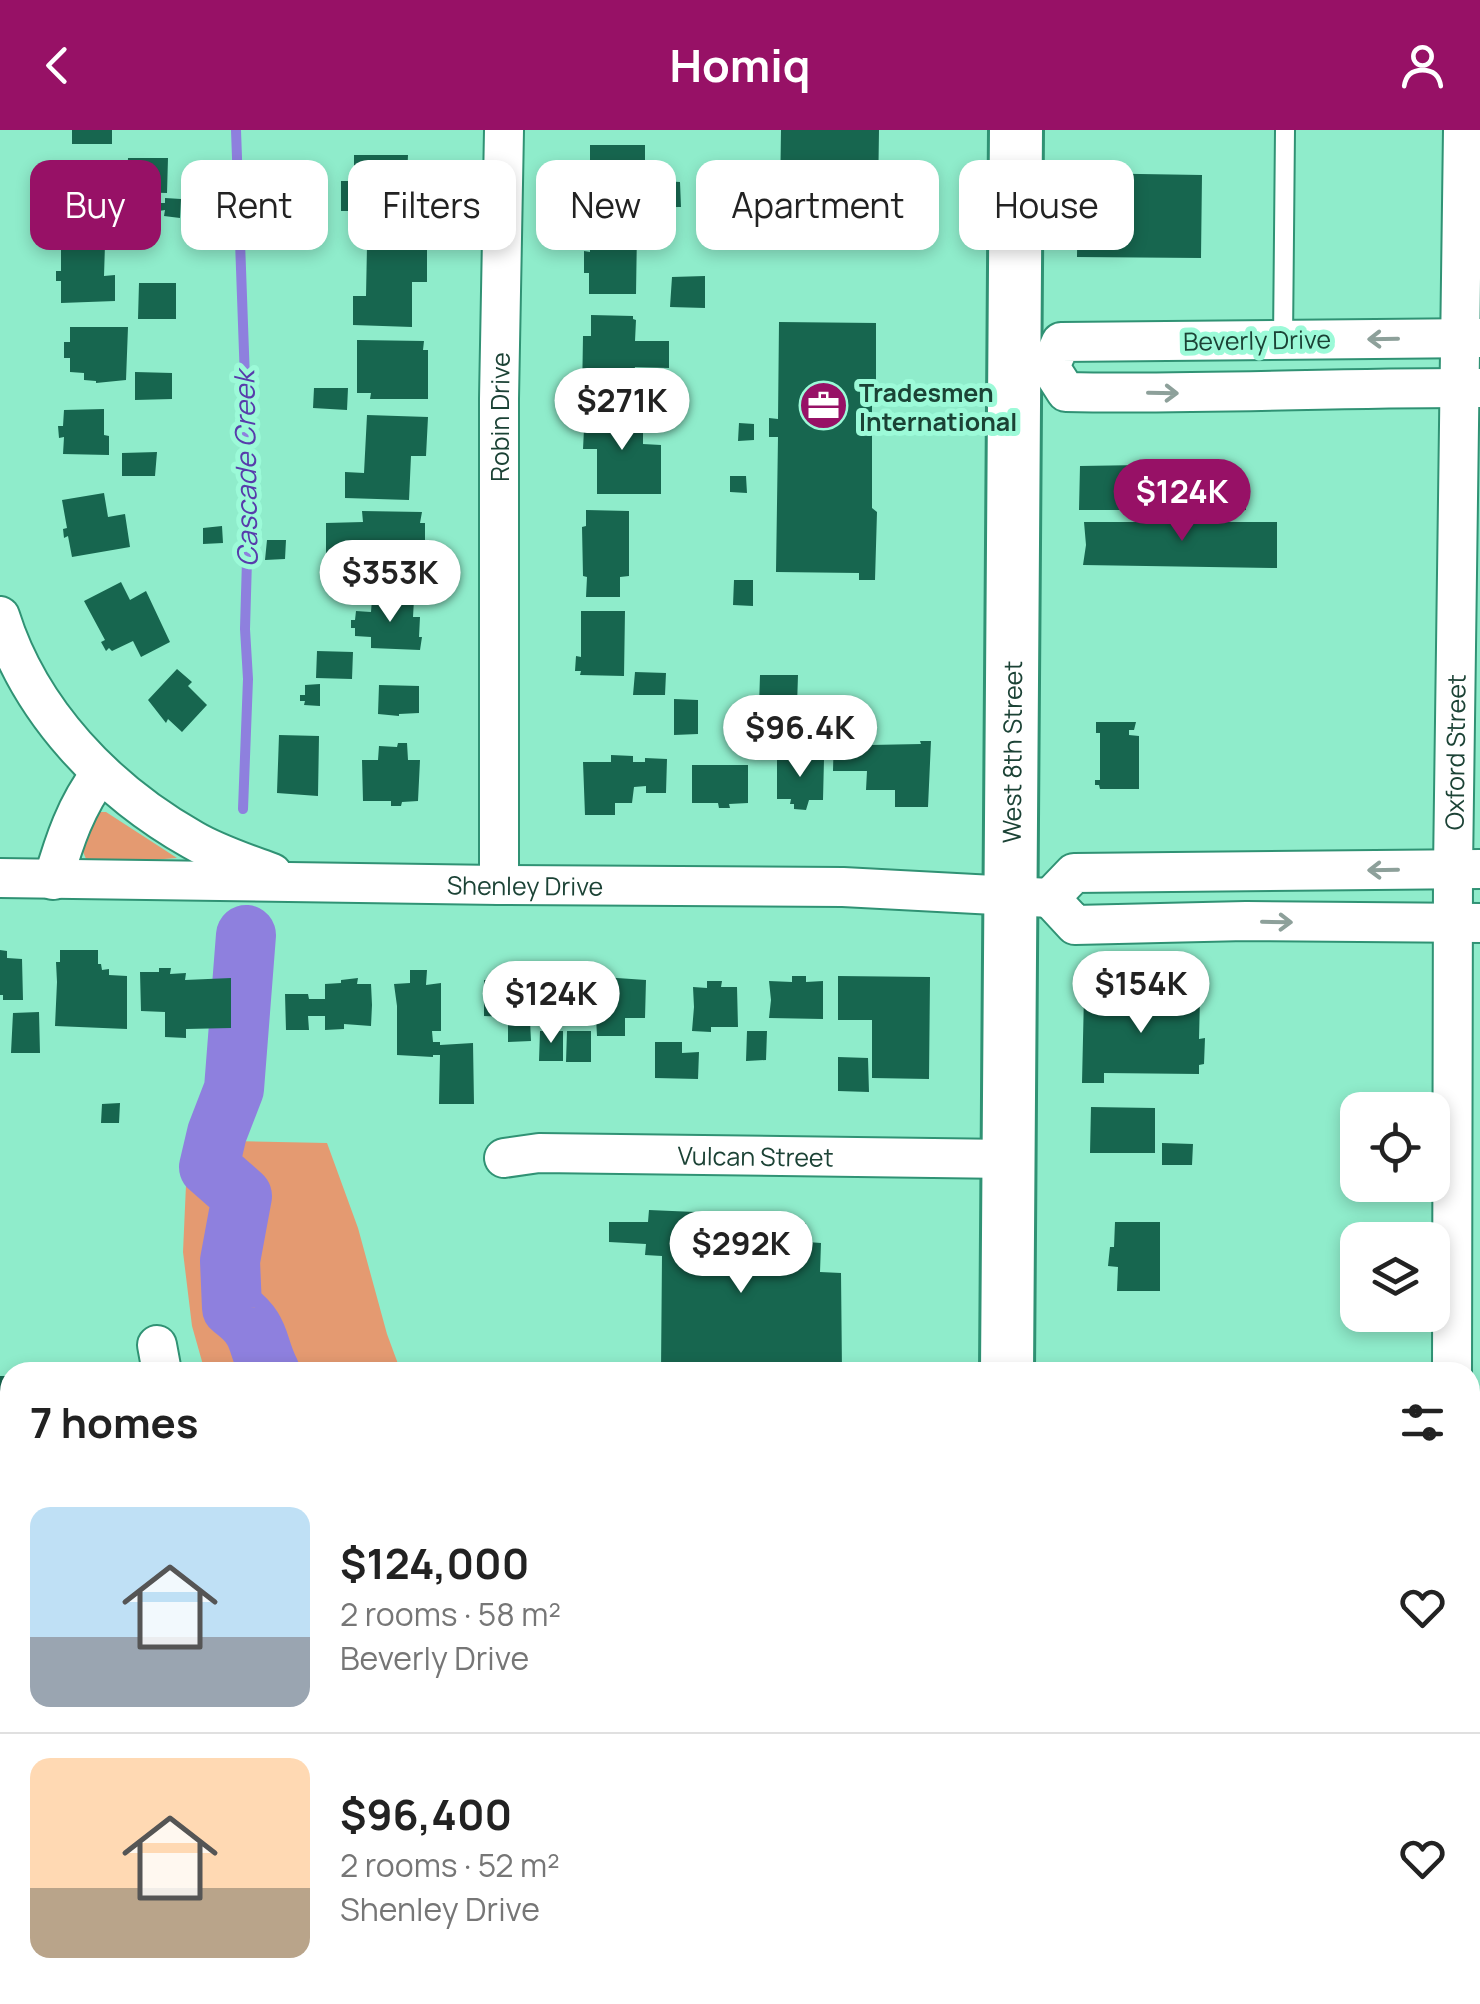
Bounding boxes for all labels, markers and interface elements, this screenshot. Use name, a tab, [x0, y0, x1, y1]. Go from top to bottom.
text: Homiq	[669, 34, 811, 96]
icon: back	[30, 38, 85, 93]
icon: person	[1395, 38, 1450, 93]
chip: Buy	[30, 160, 161, 250]
chip: Rent	[181, 160, 328, 250]
chip: Filters	[348, 160, 516, 250]
chip: New	[536, 160, 676, 250]
chip: Apartment	[696, 160, 939, 250]
chip: House	[959, 160, 1134, 250]
street label: Beverly Drive	[1183, 321, 1331, 359]
one-way arrow	[1367, 329, 1399, 348]
street label: Robin Drive	[482, 352, 517, 482]
water label: Cascade Creek	[224, 366, 266, 567]
pin: $271K	[552, 368, 692, 453]
place label: Tradesmen International	[859, 375, 1017, 439]
text: $271K	[577, 378, 667, 422]
office icon: Tradesmen International	[798, 380, 850, 432]
one-way arrow	[1146, 384, 1179, 402]
pin: $124K	[1112, 459, 1252, 544]
text: $124K	[1136, 469, 1228, 513]
pin: $353K	[320, 540, 460, 625]
text: $353K	[342, 550, 438, 594]
street label: West 8th Street	[993, 661, 1030, 843]
street label: Oxford Street	[1436, 674, 1473, 830]
pin: $96.4K	[719, 695, 881, 780]
text: $96.4K	[745, 705, 855, 749]
one-way arrow	[1367, 860, 1400, 880]
street label: Shenley Drive	[447, 867, 603, 903]
one-way arrow	[1260, 912, 1293, 932]
pin: $154K	[1071, 951, 1211, 1036]
pin: $124K	[481, 961, 621, 1046]
text: $154K	[1094, 961, 1188, 1005]
text: $124K	[505, 971, 597, 1015]
map controls	[1340, 1092, 1450, 1332]
button: locate	[1340, 1092, 1450, 1202]
street label: Vulcan Street	[677, 1137, 834, 1174]
pin: $292K	[671, 1211, 811, 1296]
text: $292K	[692, 1221, 790, 1265]
button: layers	[1340, 1222, 1450, 1332]
text: 7 homes	[30, 1393, 198, 1451]
icon: filters	[1395, 1395, 1450, 1450]
text: $124,000	[340, 1534, 529, 1592]
icon: home	[110, 1547, 230, 1667]
icon: heart	[1395, 1580, 1450, 1635]
text: 2 rooms · 58 m²	[340, 1592, 561, 1636]
text: Beverly Drive	[340, 1636, 529, 1680]
text: $96,400	[340, 1785, 512, 1843]
icon: home	[110, 1798, 230, 1918]
icon: heart	[1395, 1831, 1450, 1886]
text: 2 rooms · 52 m²	[340, 1843, 560, 1887]
text: Shenley Drive	[340, 1887, 540, 1931]

